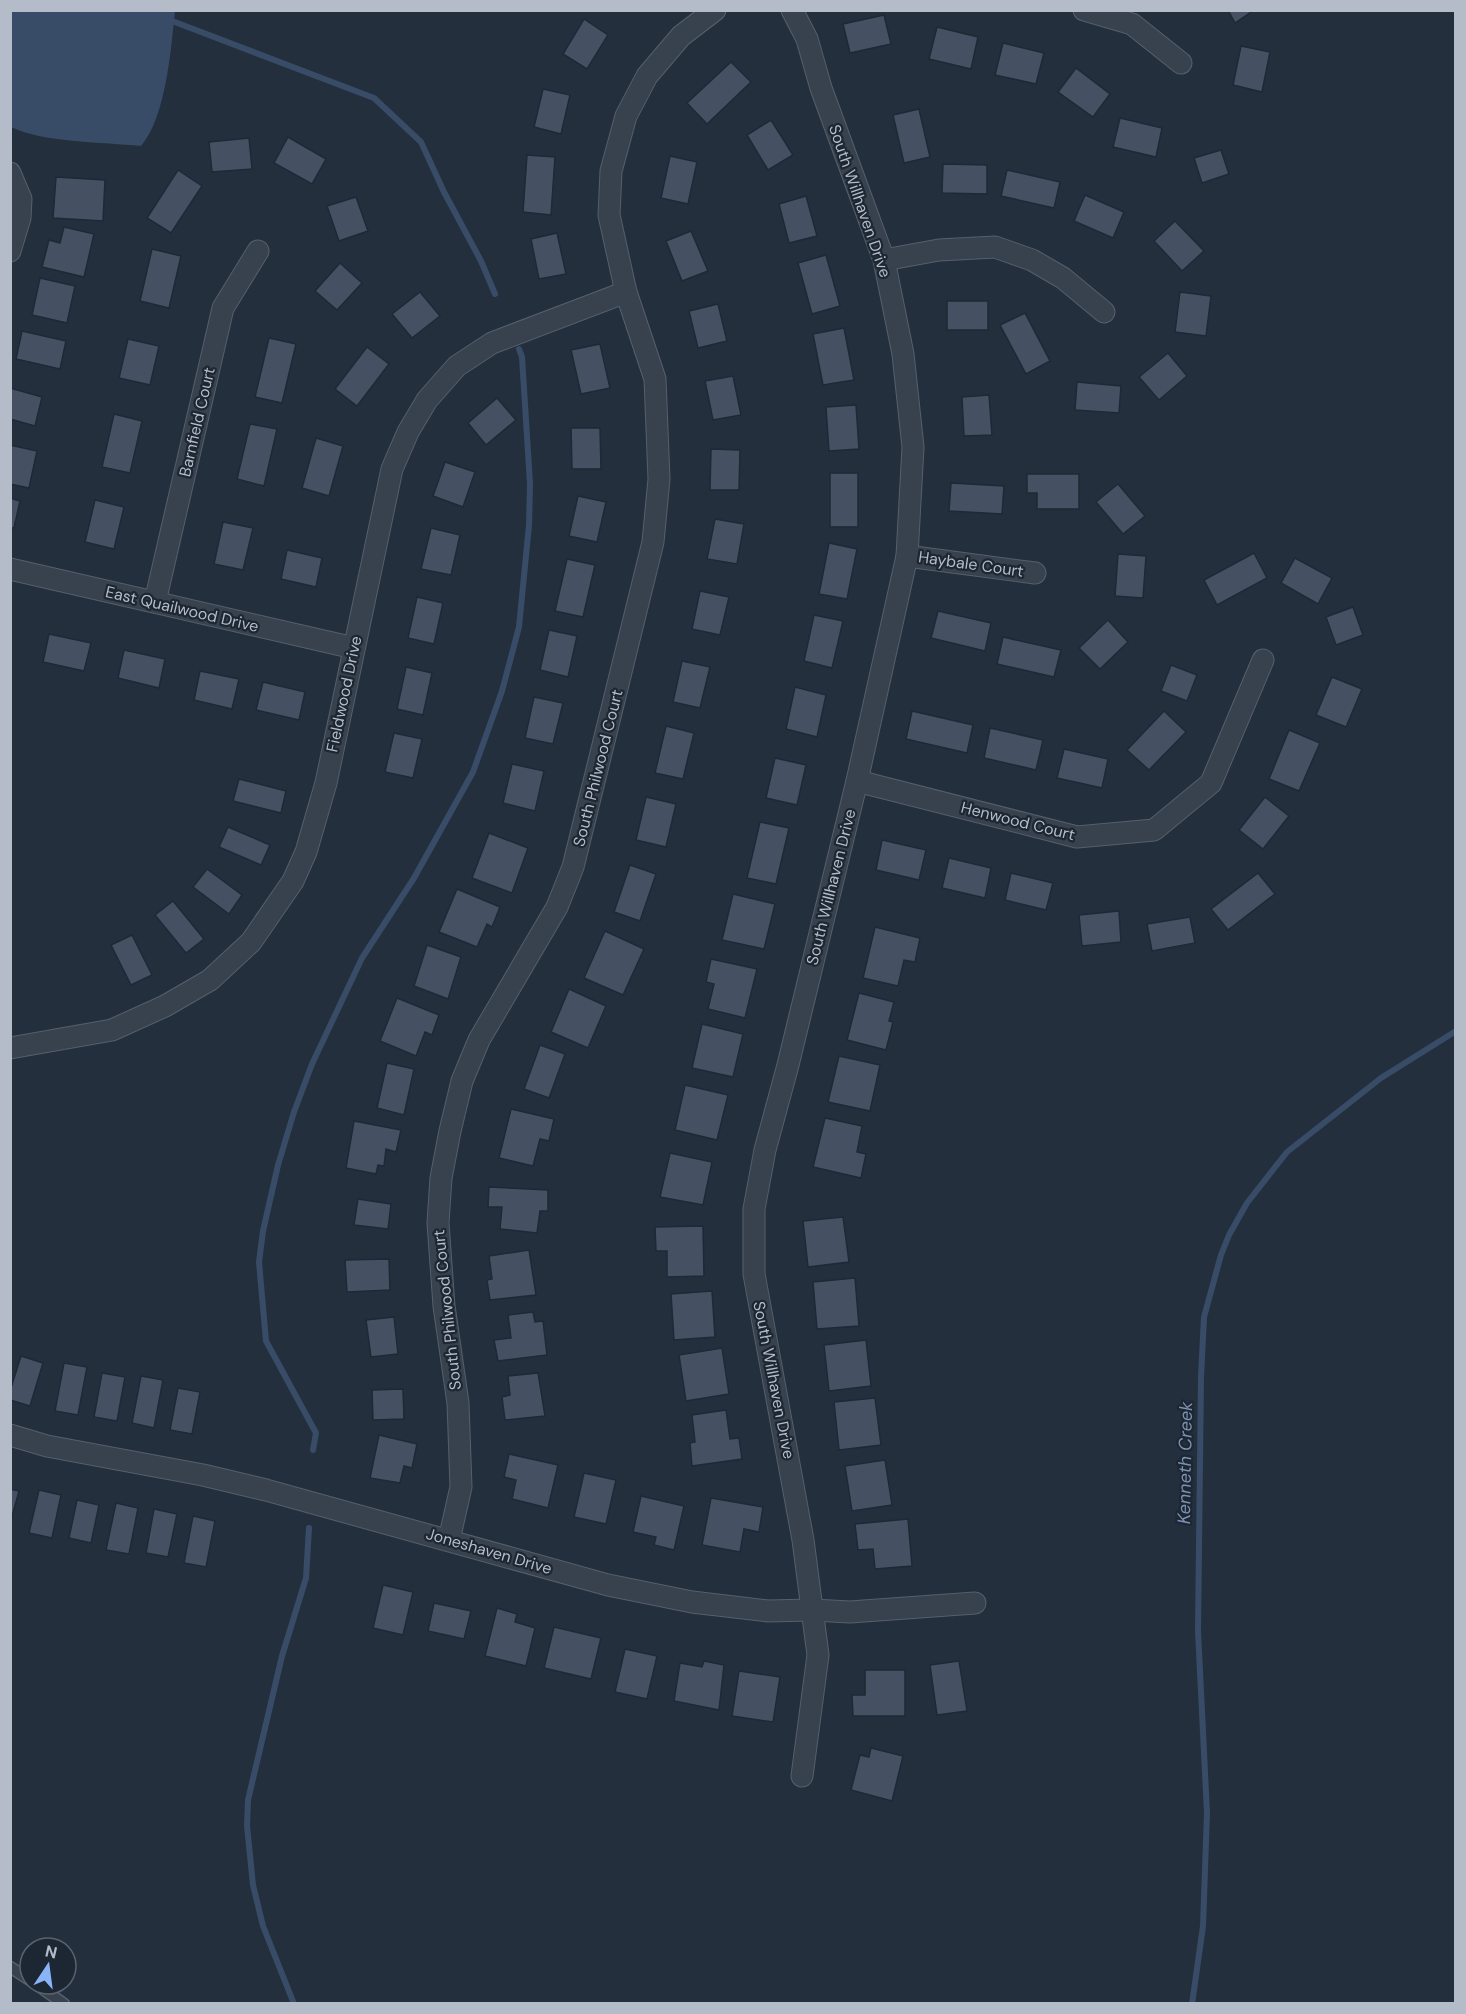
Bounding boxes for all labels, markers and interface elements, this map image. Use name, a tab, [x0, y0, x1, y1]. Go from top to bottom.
street label: South Willhaven Drive	[824, 122, 896, 280]
street label: Barnfield Court	[174, 365, 220, 479]
street label: Haybale Court	[917, 546, 1025, 582]
street label: East Quailwood Drive	[103, 581, 261, 637]
street label: Fieldwood Drive	[321, 634, 367, 754]
street label: South Philwood Court	[568, 687, 628, 849]
street label: Henwood Court	[959, 797, 1077, 845]
street label: South Willhaven Drive	[801, 807, 861, 967]
street label: South Philwood Court	[428, 1229, 466, 1391]
street label: South Willhaven Drive	[748, 1299, 800, 1461]
water label: Kenneth Creek	[1172, 1401, 1198, 1524]
street label: Joneshaven Drive	[424, 1523, 554, 1579]
north arrow	[18, 1936, 78, 1996]
text: N	[43, 1940, 59, 1963]

